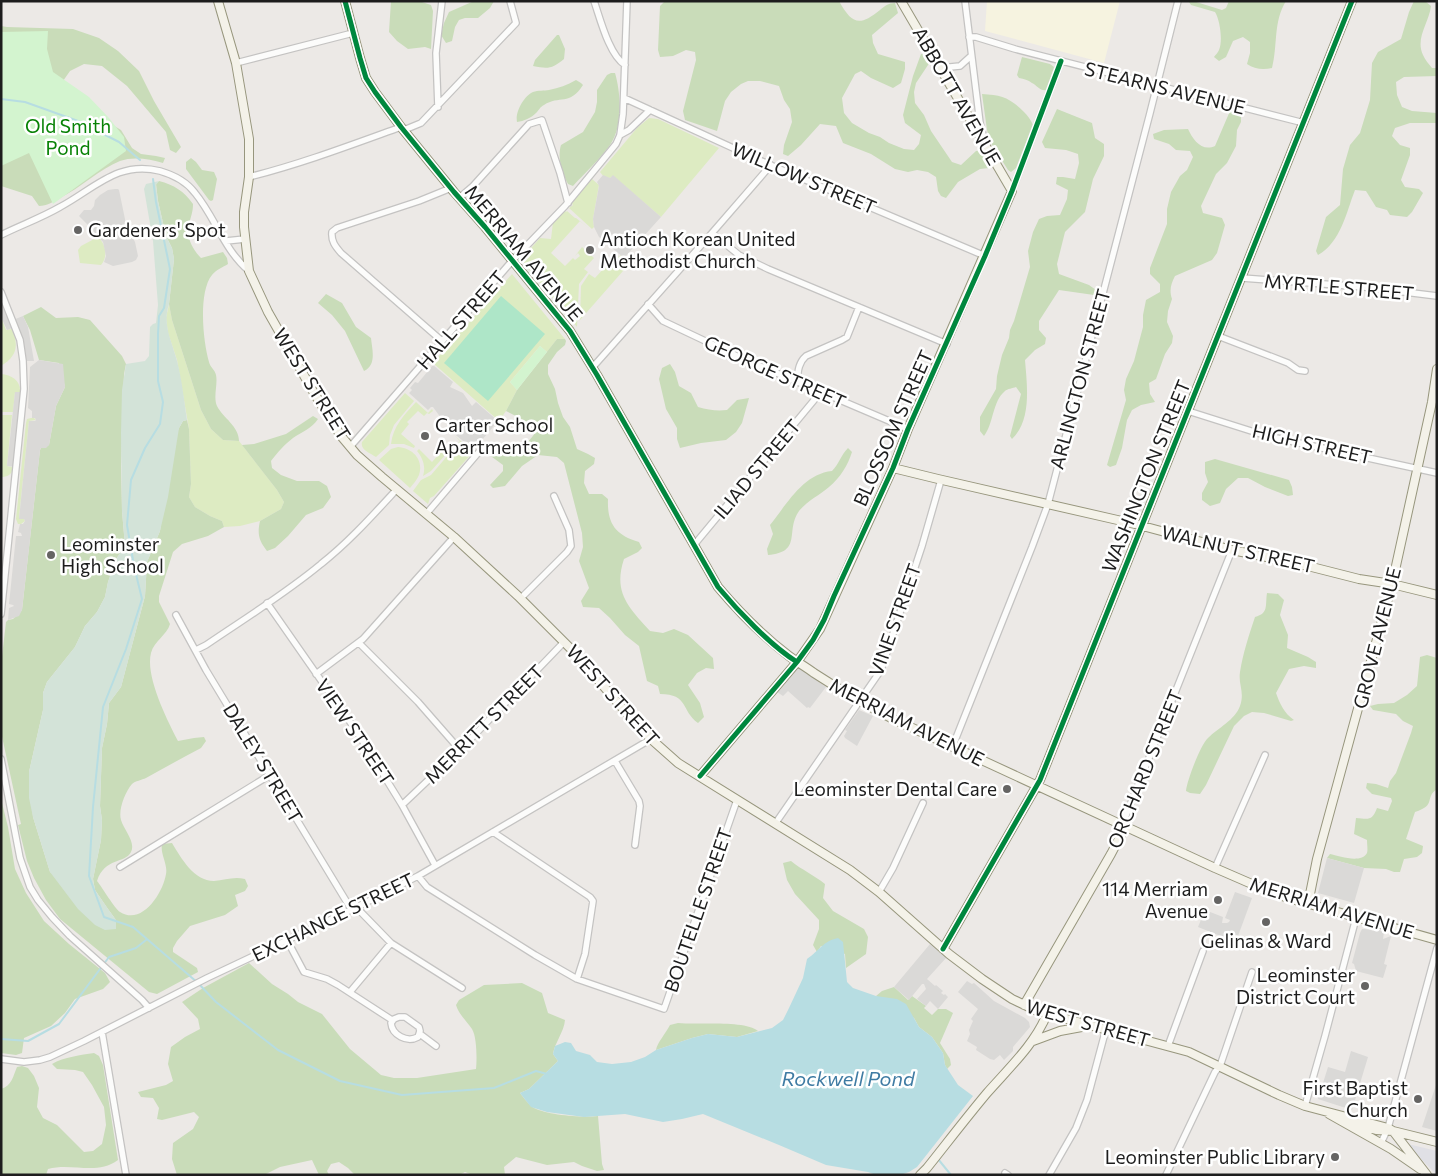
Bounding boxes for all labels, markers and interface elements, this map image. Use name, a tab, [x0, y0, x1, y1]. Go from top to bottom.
street label: ABBOTT AVENUE	[908, 22, 1006, 169]
street label: STEARNS AVENUE	[1082, 56, 1248, 119]
park label: Old Smith Pond	[25, 114, 111, 159]
street label: WILLOW STREET	[728, 137, 880, 218]
street label: MERRIAM AVENUE	[461, 180, 588, 325]
place label: Gardeners' Spot	[88, 218, 226, 241]
marker: Gardeners' Spot	[72, 224, 84, 236]
place label: Antioch Korean United Methodist Church	[600, 227, 795, 272]
marker: Antioch Korean United Methodist Church	[584, 244, 596, 256]
street label: HALL STREET	[411, 266, 510, 374]
street label: MYRTLE STREET	[1263, 268, 1415, 305]
street label: ARLINGTON STREET	[1044, 286, 1115, 472]
street label: WEST STREET	[269, 323, 356, 444]
street label: GEORGE STREET	[701, 330, 850, 413]
street label: BLOSSOM STREET	[848, 346, 937, 509]
street label: WASHINGTON STREET	[1096, 376, 1195, 575]
place label: Carter School Apartments	[435, 413, 553, 458]
street label: ILIAD STREET	[708, 414, 805, 523]
street label: HIGH STREET	[1250, 419, 1374, 468]
marker: Carter School Apartments	[419, 430, 431, 442]
street label: WALNUT STREET	[1159, 520, 1317, 577]
place label: Leominster High School	[61, 532, 164, 577]
marker: Leominster High School	[45, 549, 57, 561]
street label: VINE STREET	[864, 560, 926, 679]
street label: GROVE AVENUE	[1348, 565, 1405, 711]
street label: WEST STREET	[562, 639, 665, 750]
street label: MERRITT STREET	[419, 659, 548, 788]
street label: MERRIAM AVENUE	[826, 673, 989, 771]
street label: VIEW STREET	[311, 674, 399, 789]
street label: ORCHARD STREET	[1102, 686, 1187, 852]
street label: DALEY STREET	[219, 699, 308, 827]
place label: Leominster Dental Care	[794, 777, 997, 800]
marker: Leominster Dental Care	[1001, 783, 1013, 795]
street label: BOUTELLE STREET	[659, 825, 736, 995]
street label: EXCHANGE STREET	[248, 867, 418, 966]
street label: MERRIAM AVENUE	[1247, 872, 1417, 943]
place label: 114 Merriam Avenue	[1102, 877, 1208, 922]
marker: 114 Merriam Avenue	[1212, 894, 1224, 906]
marker: Gelinas & Ward	[1260, 916, 1272, 928]
place label: Gelinas & Ward	[1201, 929, 1331, 952]
place label: Leominster District Court	[1236, 963, 1355, 1008]
marker: Leominster District Court	[1359, 980, 1371, 992]
street label: WEST STREET	[1023, 994, 1153, 1051]
water label: Rockwell Pond	[782, 1066, 916, 1090]
place label: First Baptist Church	[1303, 1076, 1408, 1121]
marker: First Baptist Church	[1412, 1093, 1424, 1105]
place label: Leominster Public Library	[1105, 1145, 1325, 1168]
marker: Leominster Public Library	[1329, 1151, 1341, 1163]

